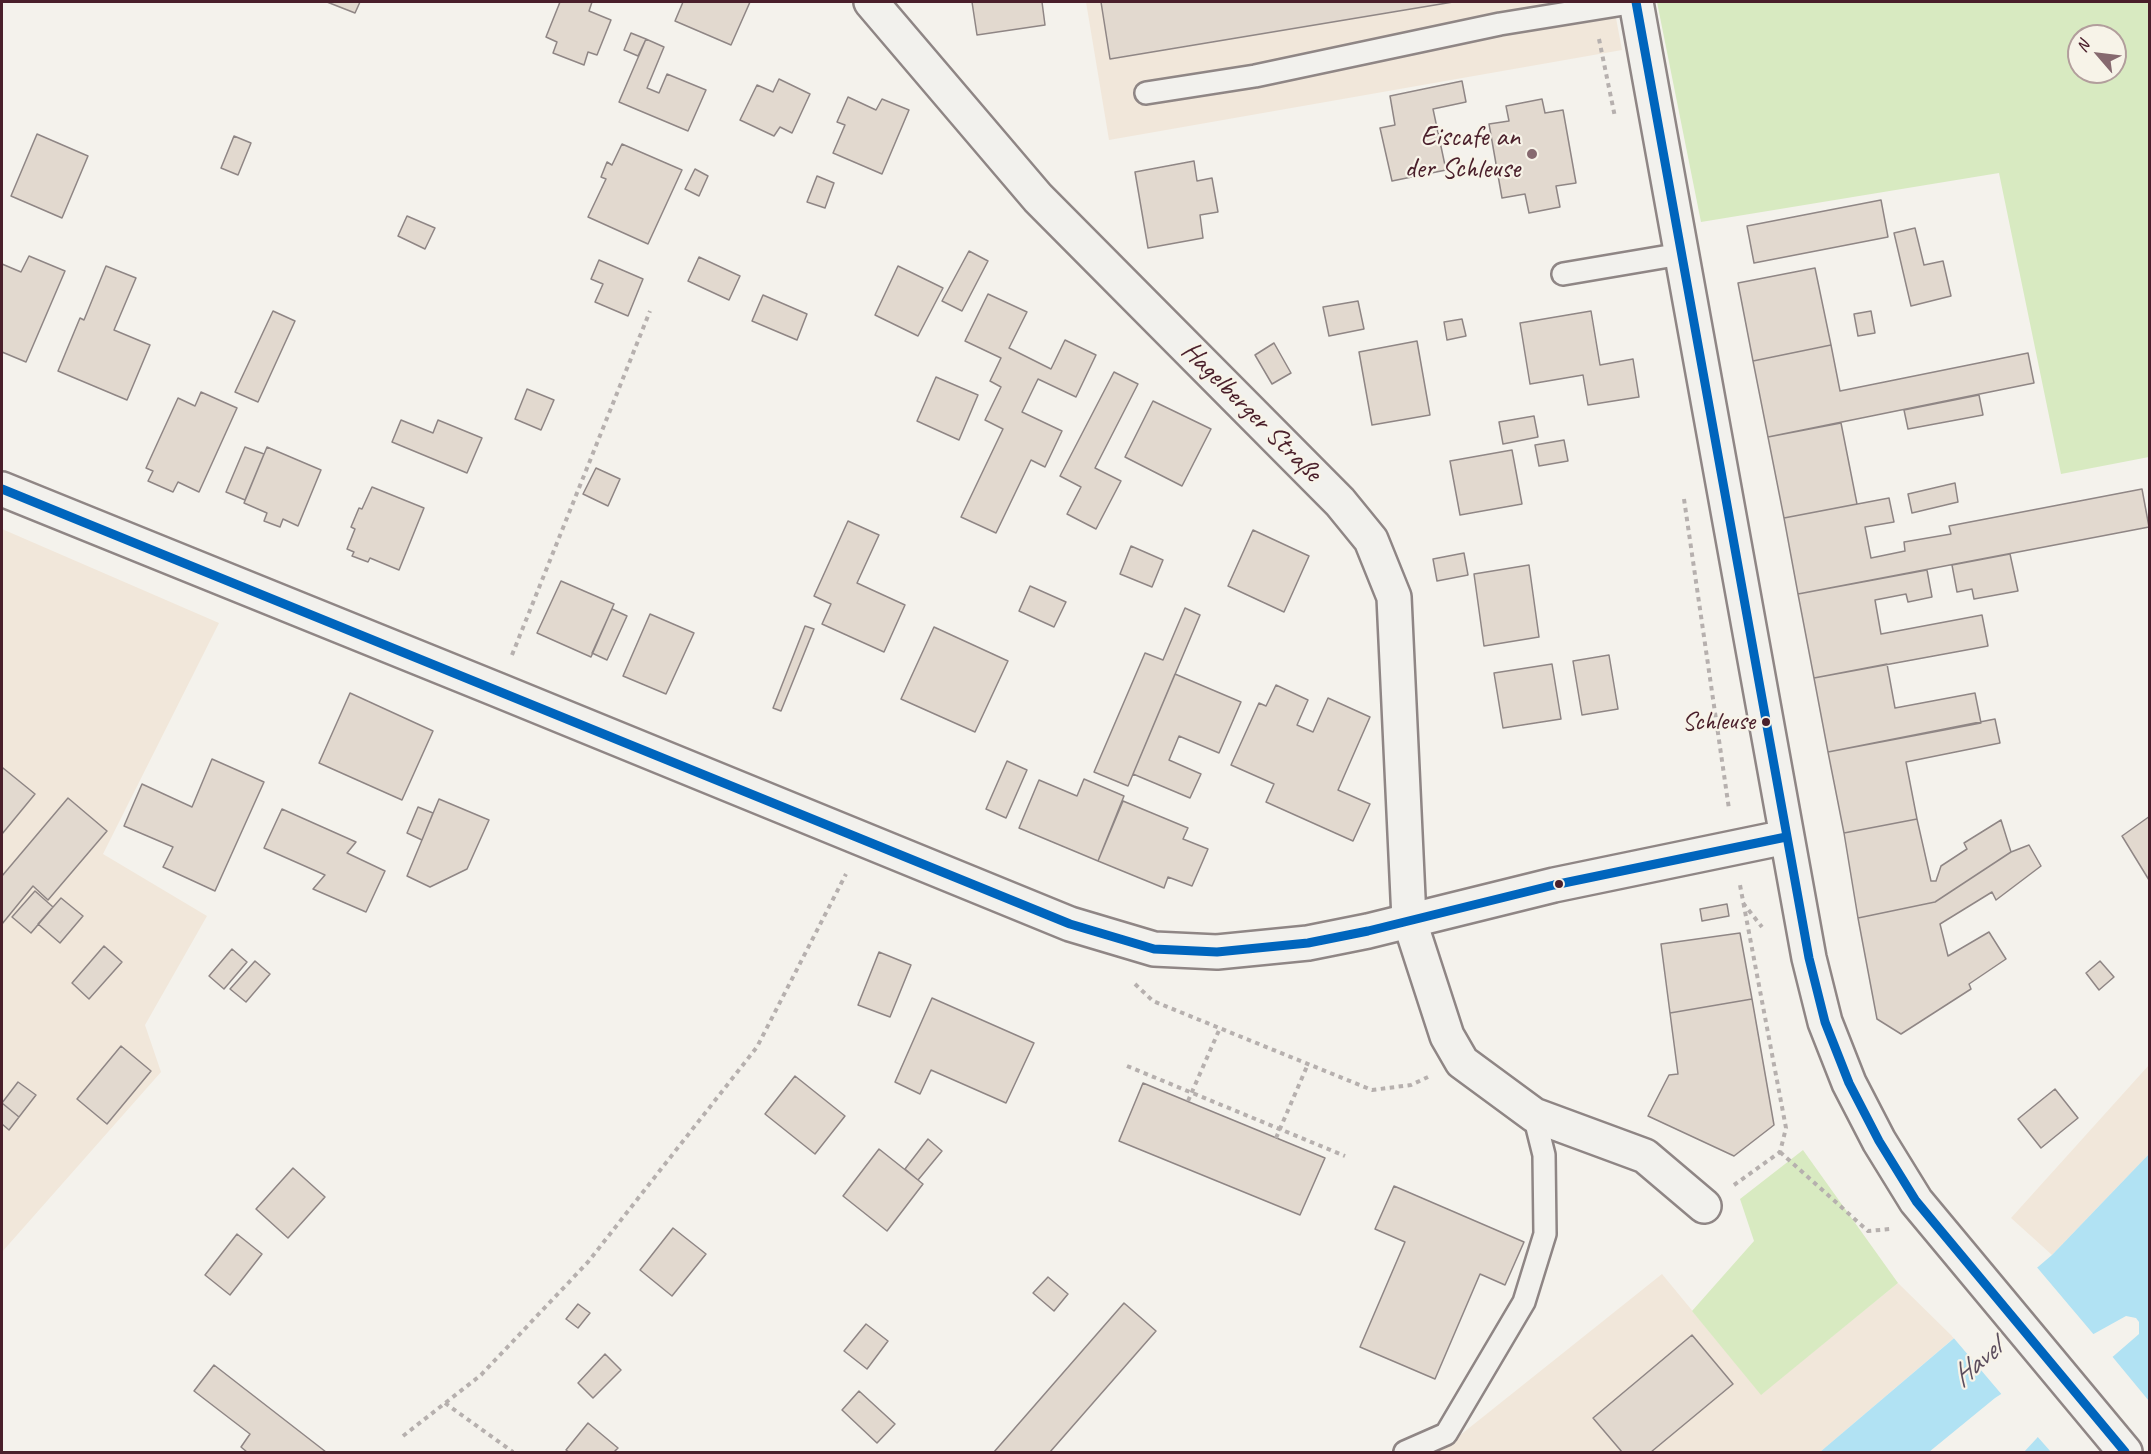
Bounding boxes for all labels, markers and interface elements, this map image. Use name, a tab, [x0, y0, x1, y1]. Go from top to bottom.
north arrow	[2067, 24, 2127, 84]
text: N	[2072, 37, 2094, 56]
place label: Eiscafe an der Schleuse	[1405, 121, 1520, 187]
marker: Eiscafe an der Schleuse	[1525, 147, 1539, 161]
street label: Hagelberger Straße	[1174, 335, 1328, 489]
place label: Schleuse	[1682, 706, 1755, 738]
marker: Schleuse	[1760, 716, 1772, 728]
unlabelled marker	[1553, 878, 1565, 890]
water label: Havel	[1945, 1333, 2009, 1395]

